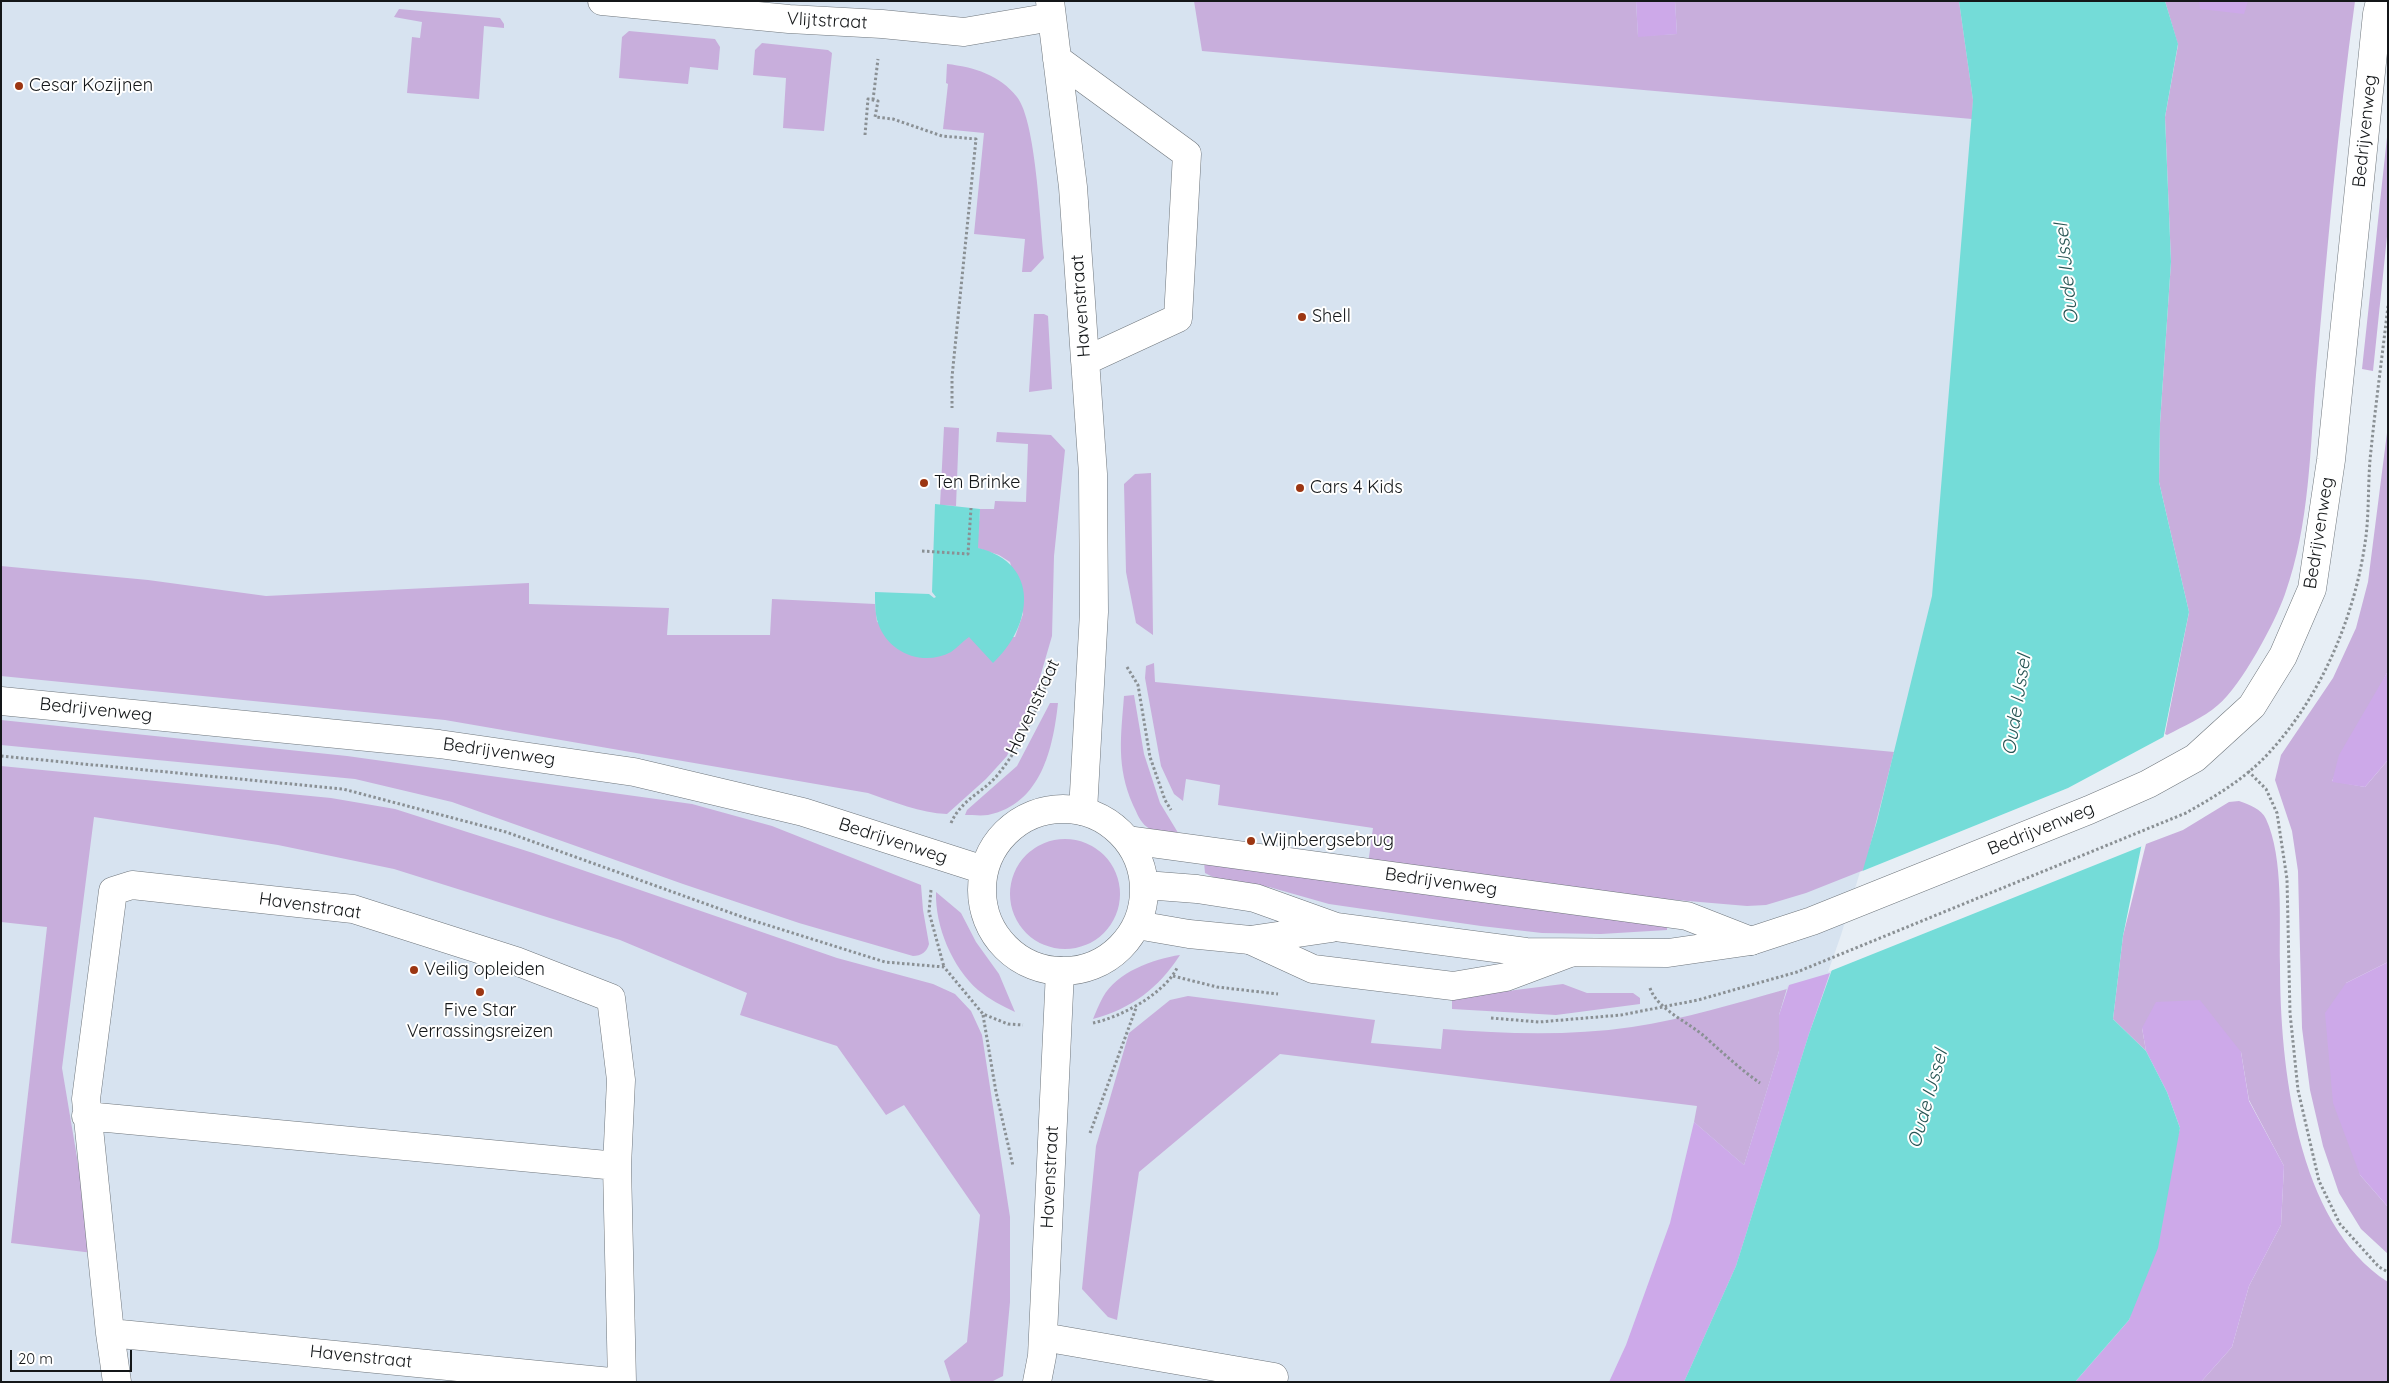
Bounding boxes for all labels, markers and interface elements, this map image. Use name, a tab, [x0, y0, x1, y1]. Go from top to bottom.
street label: Vlijtstraat	[786, 8, 868, 34]
street label: Bedrijvenweg	[2348, 74, 2382, 188]
place label: Cesar Kozijnen	[29, 75, 153, 97]
marker: Cesar Kozijnen	[13, 80, 25, 92]
water label: Oude IJssel	[2050, 222, 2084, 326]
street label: Havenstraat	[1067, 254, 1095, 358]
place label: Shell	[1312, 306, 1351, 328]
marker: Shell	[1296, 311, 1308, 323]
place label: Ten Brinke	[934, 472, 1021, 494]
street label: Bedrijvenweg	[2299, 475, 2339, 591]
marker: Ten Brinke	[918, 477, 930, 489]
place label: Cars 4 Kids	[1310, 477, 1403, 499]
marker: Cars 4 Kids	[1294, 482, 1306, 494]
water label: Oude IJssel	[1998, 653, 2036, 757]
street label: Havenstraat	[1001, 656, 1065, 758]
street label: Bedrijvenweg	[39, 693, 153, 727]
street label: Bedrijvenweg	[441, 733, 557, 771]
street label: Bedrijvenweg	[1984, 798, 2098, 860]
street label: Bedrijvenweg	[836, 813, 950, 869]
place label: Wijnbergsebrug	[1261, 830, 1394, 852]
marker: Wijnbergsebrug	[1245, 835, 1257, 847]
street label: Bedrijvenweg	[1383, 863, 1499, 901]
street label: Havenstraat	[257, 888, 363, 924]
place label: Veilig opleiden	[424, 959, 545, 981]
marker: Veilig opleiden	[408, 964, 420, 976]
marker: Five Star Verrassingsreizen	[474, 986, 486, 998]
place label: Five Star Verrassingsreizen	[407, 1000, 553, 1042]
water label: Oude IJssel	[1903, 1047, 1953, 1151]
street label: Havenstraat	[1037, 1125, 1063, 1229]
scale bar	[12, 1340, 135, 1372]
street label: Havenstraat	[309, 1341, 413, 1373]
text: 20 m	[18, 1349, 53, 1368]

